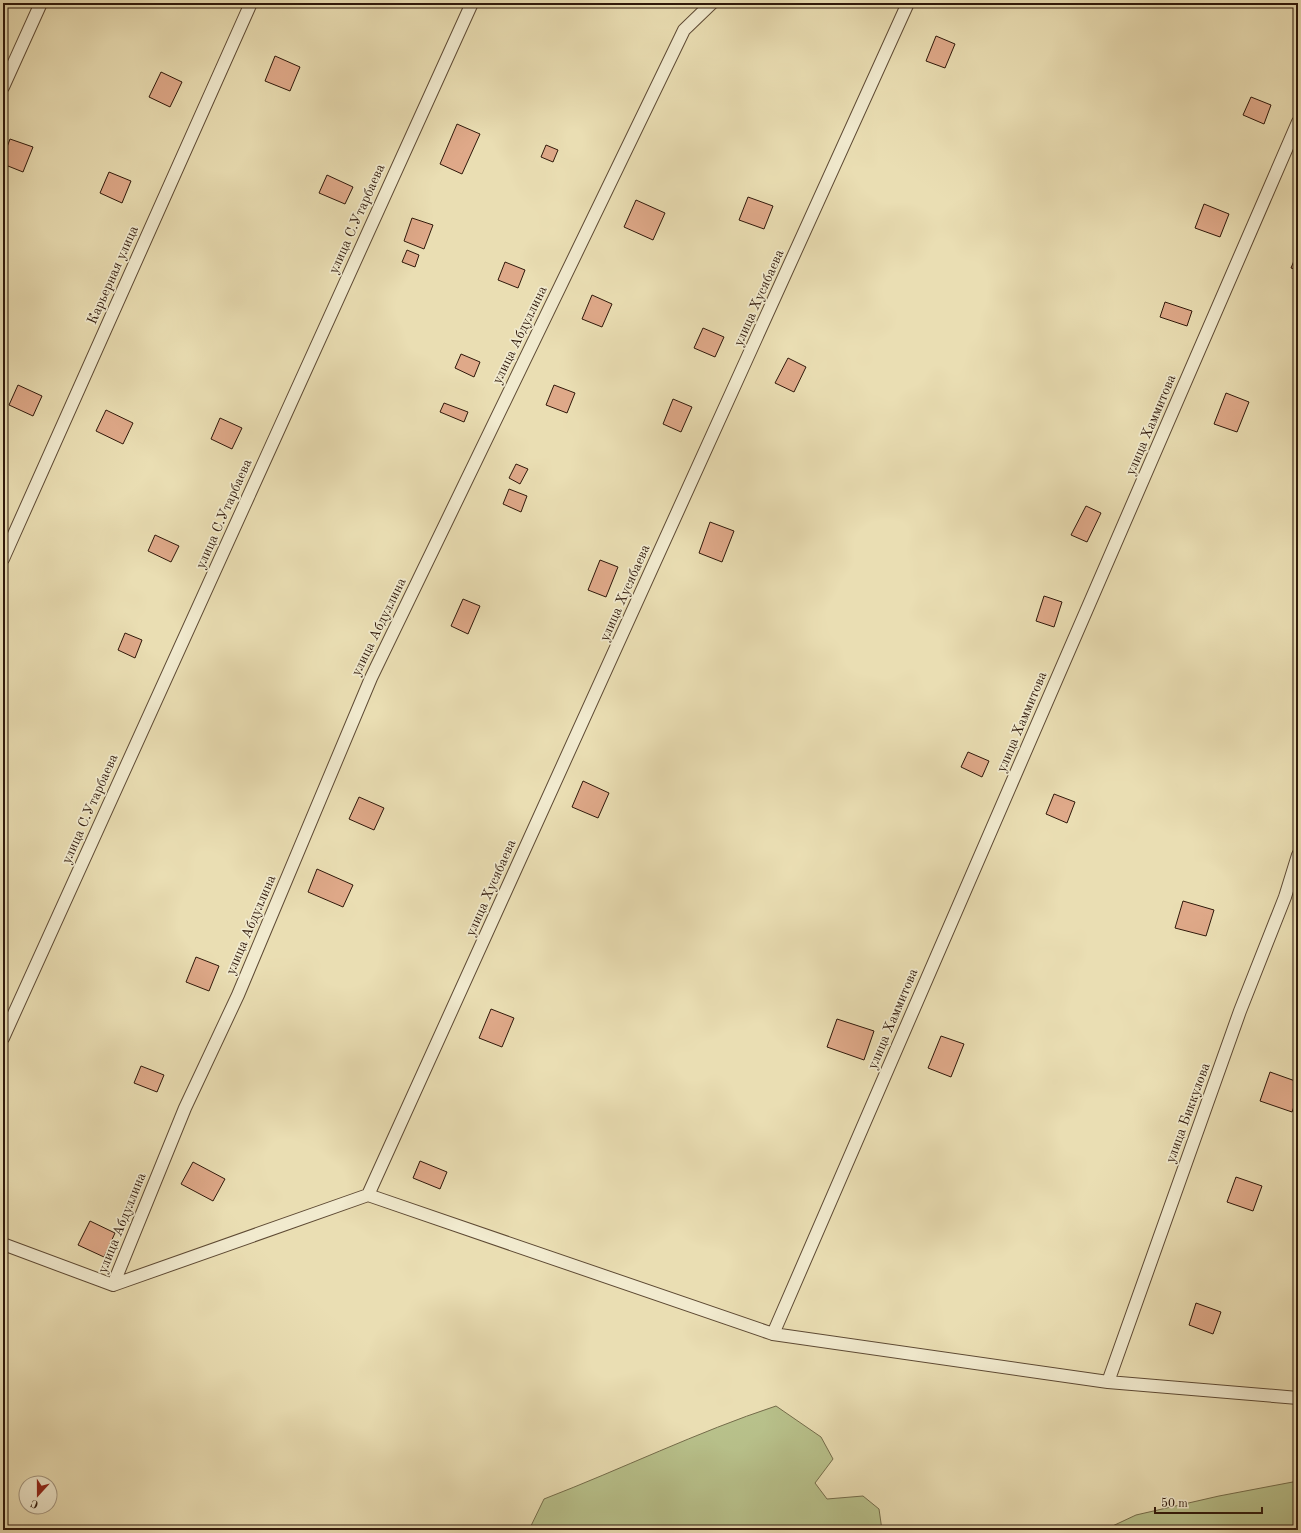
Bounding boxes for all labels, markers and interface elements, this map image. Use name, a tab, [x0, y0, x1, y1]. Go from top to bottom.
street label: улица С.Утарбаева	[326, 162, 388, 276]
street label: Карьерная улица	[85, 224, 141, 326]
street label: улица Хусябаева	[731, 247, 787, 348]
street label: улица Абдуллина	[490, 284, 550, 386]
street label: улица Хаммитова	[1123, 372, 1179, 477]
street label: улица С.Утарбаева	[193, 457, 255, 571]
street label: улица Хусябаева	[597, 542, 653, 643]
street label: улица Абдуллина	[349, 576, 409, 678]
street label: улица Хаммитова	[994, 669, 1050, 774]
street label: улица С.Утарбаева	[59, 752, 121, 866]
street label: улица Хусябаева	[463, 837, 519, 938]
street label: улица Абдуллина	[224, 873, 278, 977]
street label: улица Хаммитова	[865, 966, 921, 1071]
street label: улица Биккулова	[1163, 1061, 1213, 1165]
street label: улица Абдуллина	[95, 1171, 149, 1275]
north arrow	[18, 1475, 58, 1515]
scale bar	[1155, 1489, 1262, 1515]
text: С	[30, 1496, 40, 1509]
text: 50 m	[1161, 1497, 1188, 1510]

